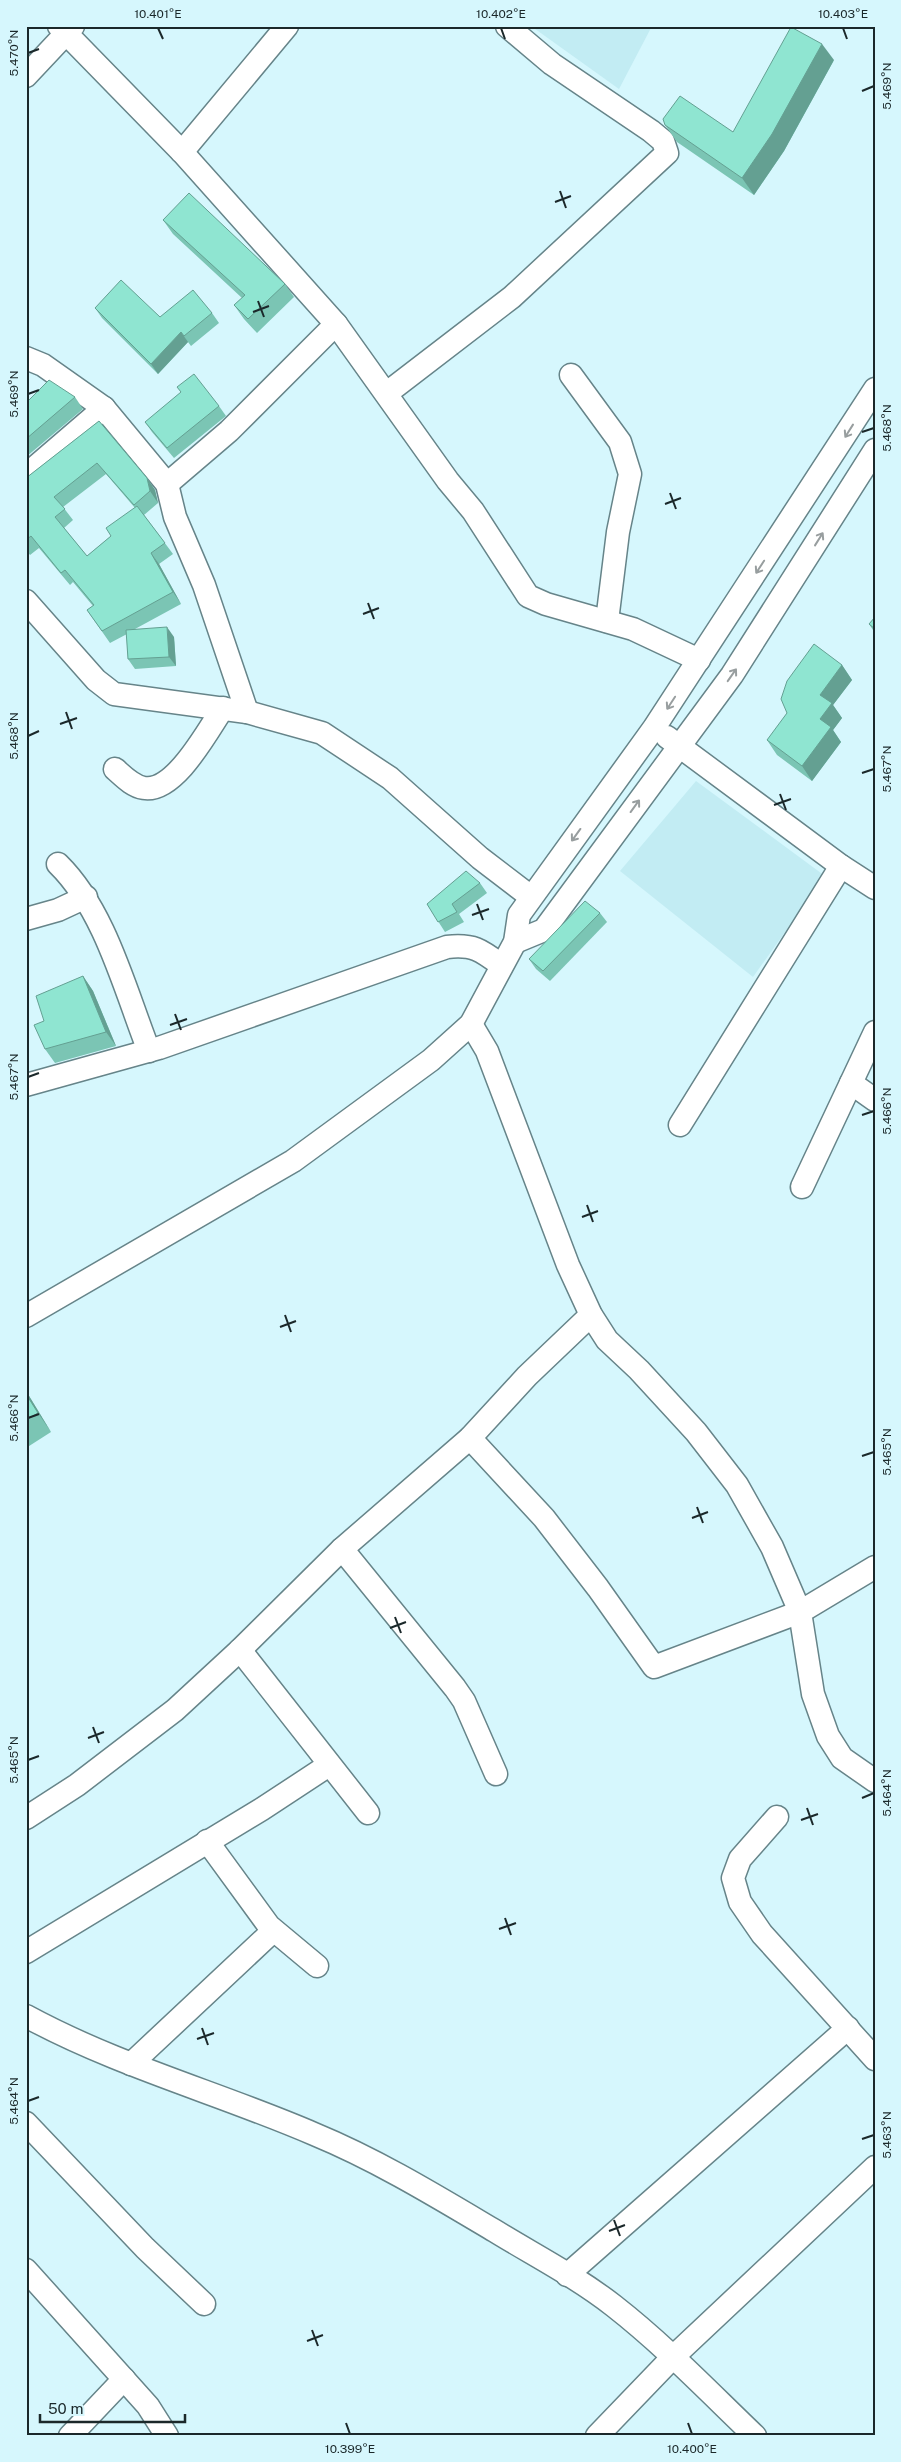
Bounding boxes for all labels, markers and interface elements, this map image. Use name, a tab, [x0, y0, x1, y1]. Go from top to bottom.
text: 10.401°E	[134, 7, 182, 21]
text: 10.402°E	[476, 7, 526, 21]
text: 10.403°E	[818, 7, 868, 21]
text: 5.470°N	[7, 30, 21, 76]
text: 5.469°N	[880, 62, 894, 110]
text: 5.469°N	[7, 370, 21, 418]
text: 5.468°N	[880, 404, 894, 452]
one-way arrow	[844, 423, 854, 437]
one-way arrow	[815, 532, 825, 546]
one-way arrow	[755, 559, 765, 573]
one-way arrow	[727, 669, 737, 683]
one-way arrow	[666, 695, 676, 709]
text: 5.468°N	[7, 712, 21, 760]
text: 5.467°N	[880, 746, 894, 792]
one-way arrow	[629, 800, 640, 813]
one-way arrow	[571, 828, 581, 842]
text: 5.467°N	[7, 1054, 21, 1100]
text: 5.466°N	[880, 1087, 894, 1135]
text: 5.466°N	[7, 1394, 21, 1442]
text: 5.465°N	[880, 1428, 894, 1476]
text: 5.465°N	[7, 1736, 21, 1784]
text: 5.464°N	[880, 1769, 894, 1817]
text: 5.464°N	[7, 2077, 21, 2125]
text: 5.463°N	[880, 2111, 894, 2159]
scale bar	[40, 2392, 185, 2424]
text: 50 m	[48, 2400, 83, 2417]
text: 10.399°E	[325, 2442, 375, 2456]
text: 10.400°E	[667, 2442, 717, 2456]

